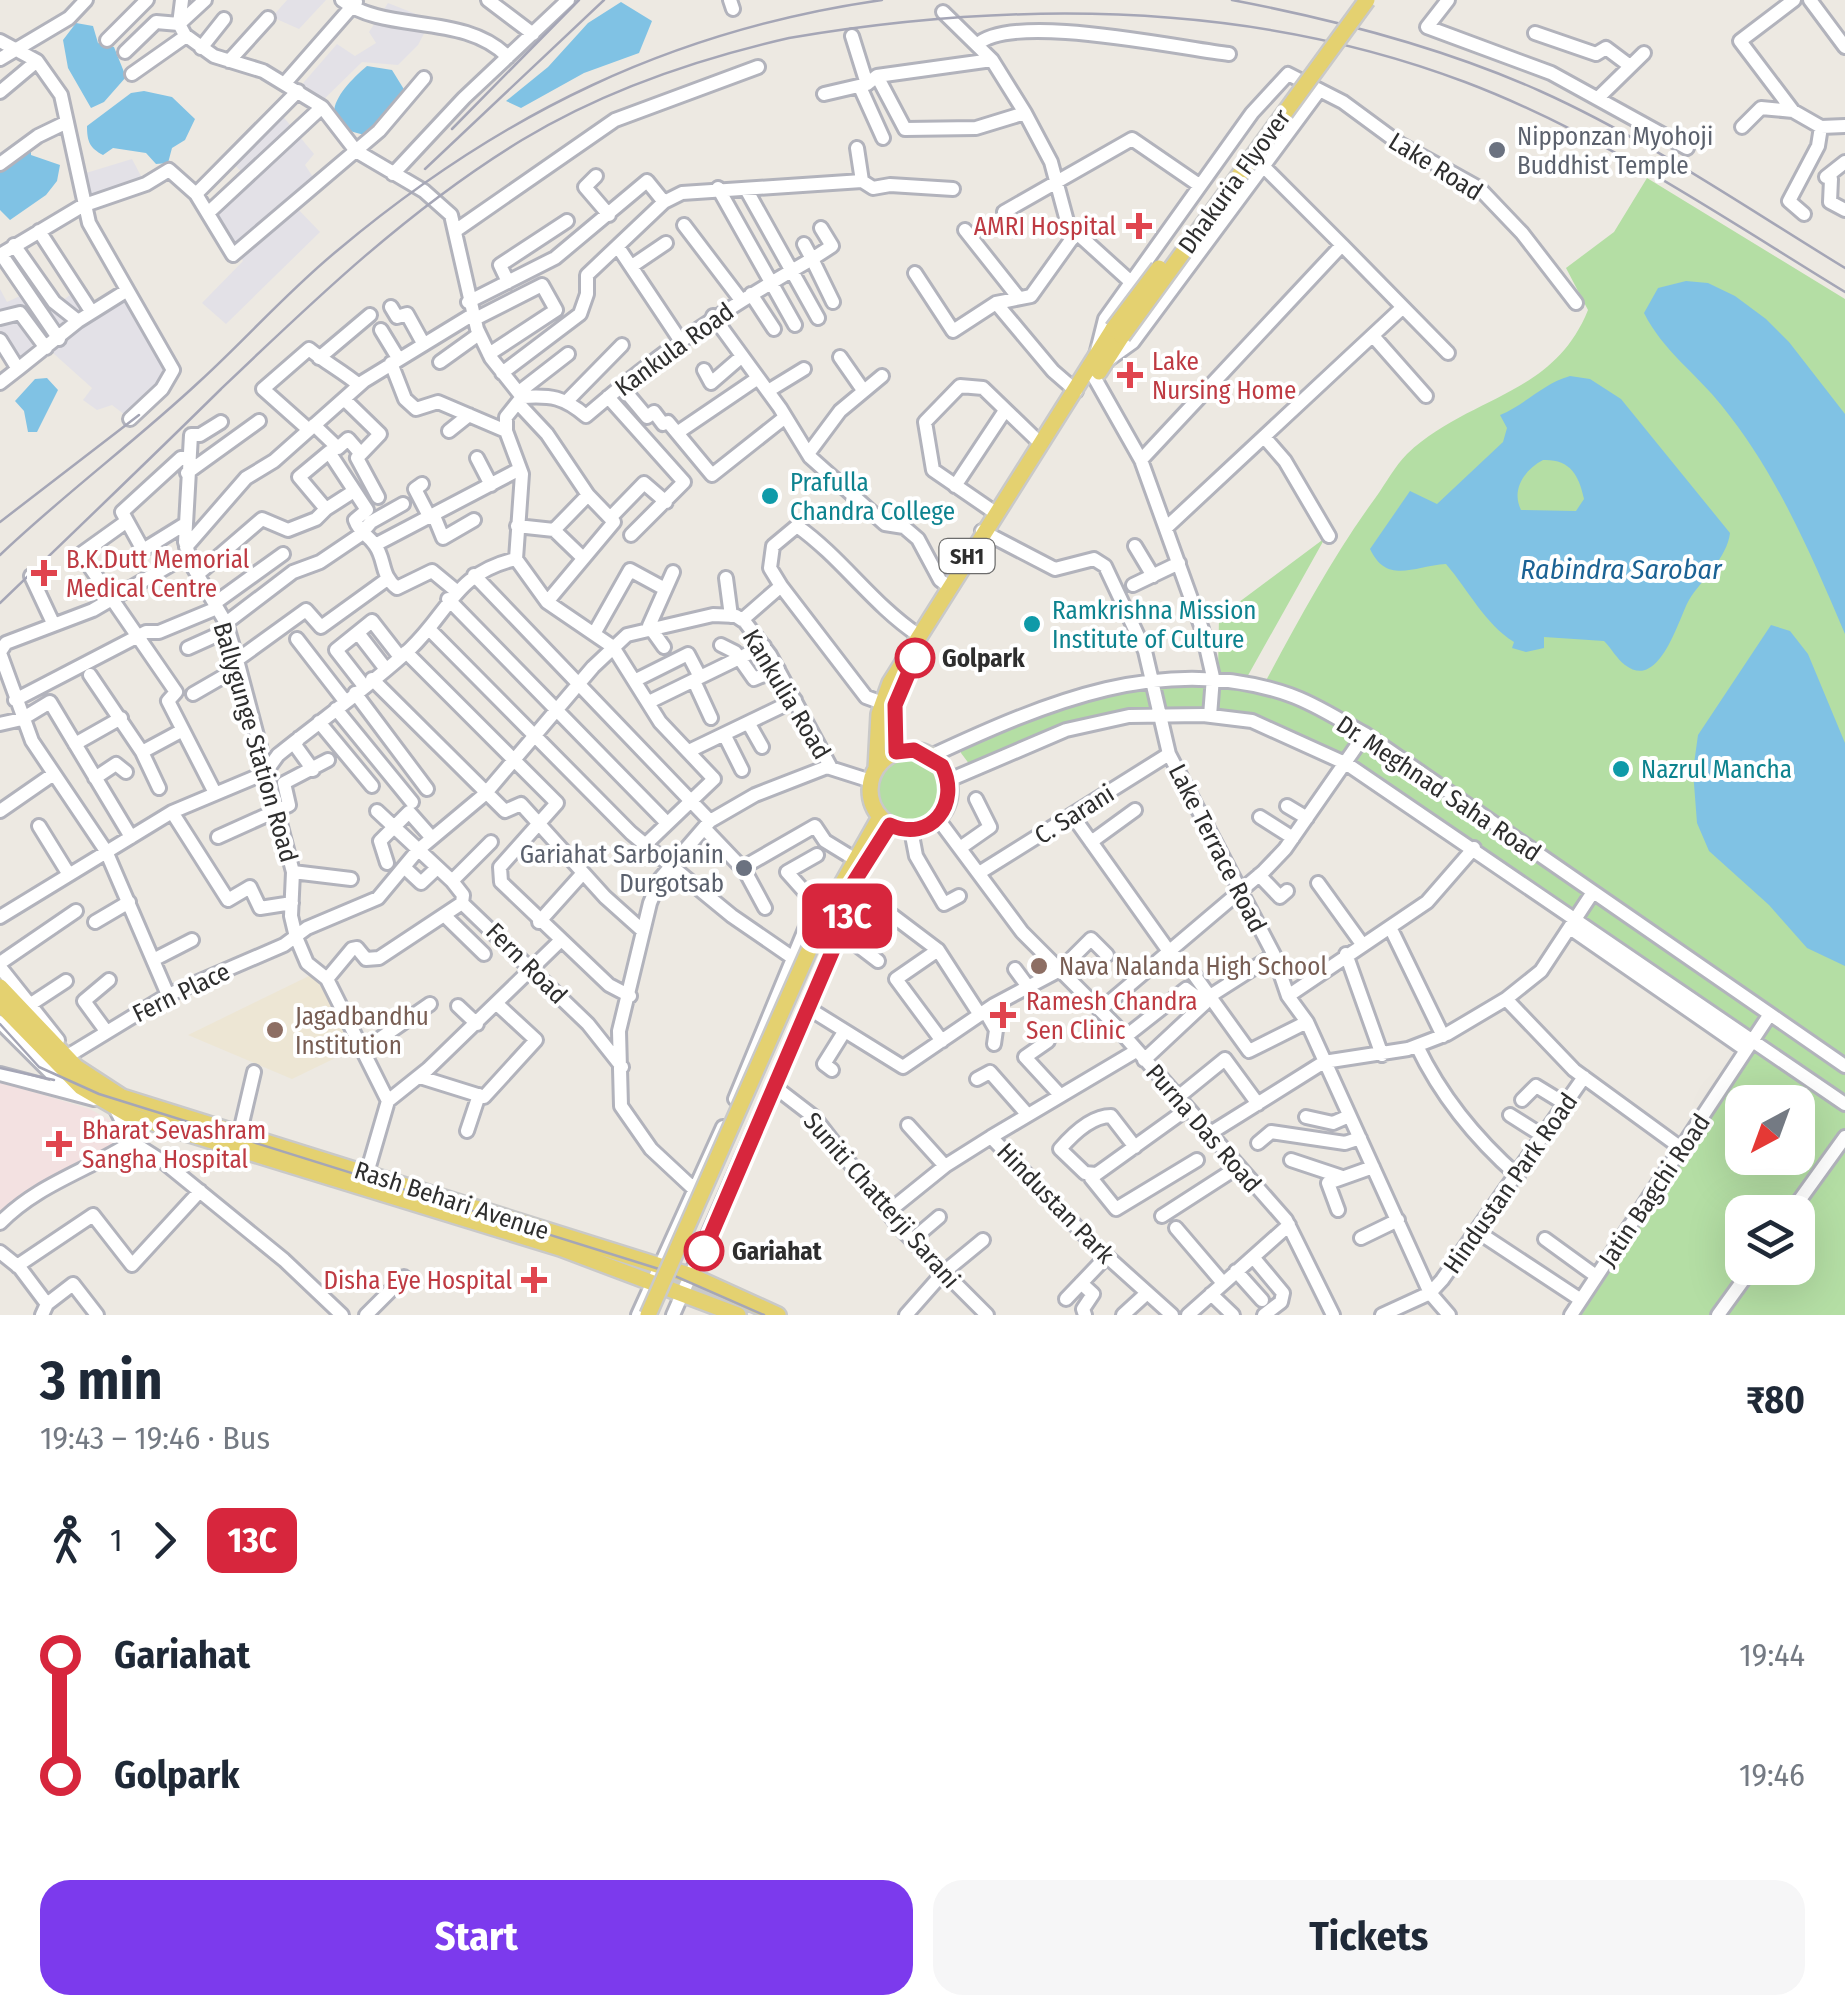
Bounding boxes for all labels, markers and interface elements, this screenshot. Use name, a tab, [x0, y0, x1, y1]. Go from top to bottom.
street label: Dhakuria Flyover	[1172, 103, 1297, 260]
place label: Nipponzan Myohoji Buddhist Temple	[1517, 122, 1713, 181]
street label: Lake Road	[1383, 126, 1488, 207]
marker: Nipponzan Myohoji Buddhist Temple	[1486, 139, 1508, 161]
place label: AMRI Hospital	[974, 212, 1116, 242]
marker: AMRI Hospital	[1126, 213, 1152, 239]
street label: Kankula Road	[609, 297, 740, 403]
place label: Lake Nursing Home	[1152, 347, 1296, 406]
marker: Lake Nursing Home	[1117, 362, 1143, 388]
place label: Prafulla Chandra College	[790, 468, 955, 527]
marker: Prafulla Chandra College	[759, 485, 781, 507]
road number: SH1	[940, 539, 994, 573]
place label: B.K.Dutt Memorial Medical Centre	[66, 545, 250, 604]
water label: Rabindra Sarobar	[1520, 553, 1723, 586]
marker: B.K.Dutt Memorial Medical Centre	[31, 560, 57, 586]
place label: Ramkrishna Mission Institute of Culture	[1052, 596, 1256, 655]
marker: Ramkrishna Mission Institute of Culture	[1021, 613, 1043, 635]
street label: Ballygunge Station Road	[206, 619, 304, 866]
street label: Kankulia Road	[736, 624, 837, 765]
marker: Golpark	[896, 639, 934, 677]
place label: Golpark	[942, 644, 1025, 674]
street label: Dr. Meghnad Saha Road	[1331, 709, 1546, 868]
place label: Nazrul Mancha	[1641, 755, 1792, 785]
marker: Nazrul Mancha	[1610, 758, 1632, 780]
street label: Lake Terrace Road	[1162, 759, 1272, 937]
street label: C. Sarani	[1029, 779, 1120, 851]
place label: Gariahat Sarbojanin Durgotsab	[520, 840, 724, 899]
marker: Gariahat Sarbojanin Durgotsab	[733, 857, 755, 879]
line badge: 13C	[790, 884, 904, 948]
text: 13C	[822, 895, 872, 937]
street label: Fern Road	[480, 917, 573, 1010]
place label: Nava Nalanda High School	[1059, 952, 1327, 982]
marker: Nava Nalanda High School	[1028, 955, 1050, 977]
street label: Fern Place	[128, 957, 235, 1029]
place label: Ramesh Chandra Sen Clinic	[1026, 987, 1198, 1046]
place label: Jagadbandhu Institution	[295, 1002, 429, 1061]
marker: Ramesh Chandra Sen Clinic	[990, 1002, 1016, 1028]
marker: Jagadbandhu Institution	[264, 1019, 286, 1041]
street label: Purna Das Road	[1139, 1058, 1267, 1199]
north arrow	[1725, 1085, 1815, 1175]
map controls	[1725, 1085, 1815, 1285]
street label: Hindustan Park Road	[1437, 1088, 1584, 1279]
street label: Suniti Chatterji Sarani	[797, 1107, 966, 1295]
street label: Jatin Bagchi Road	[1593, 1109, 1717, 1273]
place label: Bharat Sevashram Sangha Hospital	[82, 1116, 266, 1175]
marker: Bharat Sevashram Sangha Hospital	[46, 1131, 72, 1157]
street label: Hindustan Park	[990, 1137, 1120, 1270]
street label: Rash Behari Avenue	[351, 1155, 553, 1247]
button: layers	[1725, 1195, 1815, 1285]
marker: Gariahat	[685, 1232, 723, 1270]
place label: Gariahat	[732, 1237, 823, 1267]
place label: Disha Eye Hospital	[324, 1266, 512, 1296]
marker: Disha Eye Hospital	[521, 1267, 547, 1293]
text: 3 min	[40, 1348, 163, 1414]
text: ₹80	[1746, 1377, 1805, 1423]
text: 19:43 – 19:46 · Bus	[40, 1419, 270, 1457]
icon: walk	[40, 1513, 95, 1568]
icon: forward	[137, 1513, 192, 1568]
text: 13C	[227, 1519, 277, 1561]
text: 1	[110, 1521, 122, 1559]
text: Gariahat	[114, 1632, 250, 1678]
text: 19:44	[1739, 1636, 1805, 1674]
text: Golpark	[114, 1752, 240, 1798]
text: 19:46	[1739, 1756, 1805, 1794]
button: Start	[40, 1880, 913, 1995]
button: Tickets	[933, 1880, 1805, 1995]

